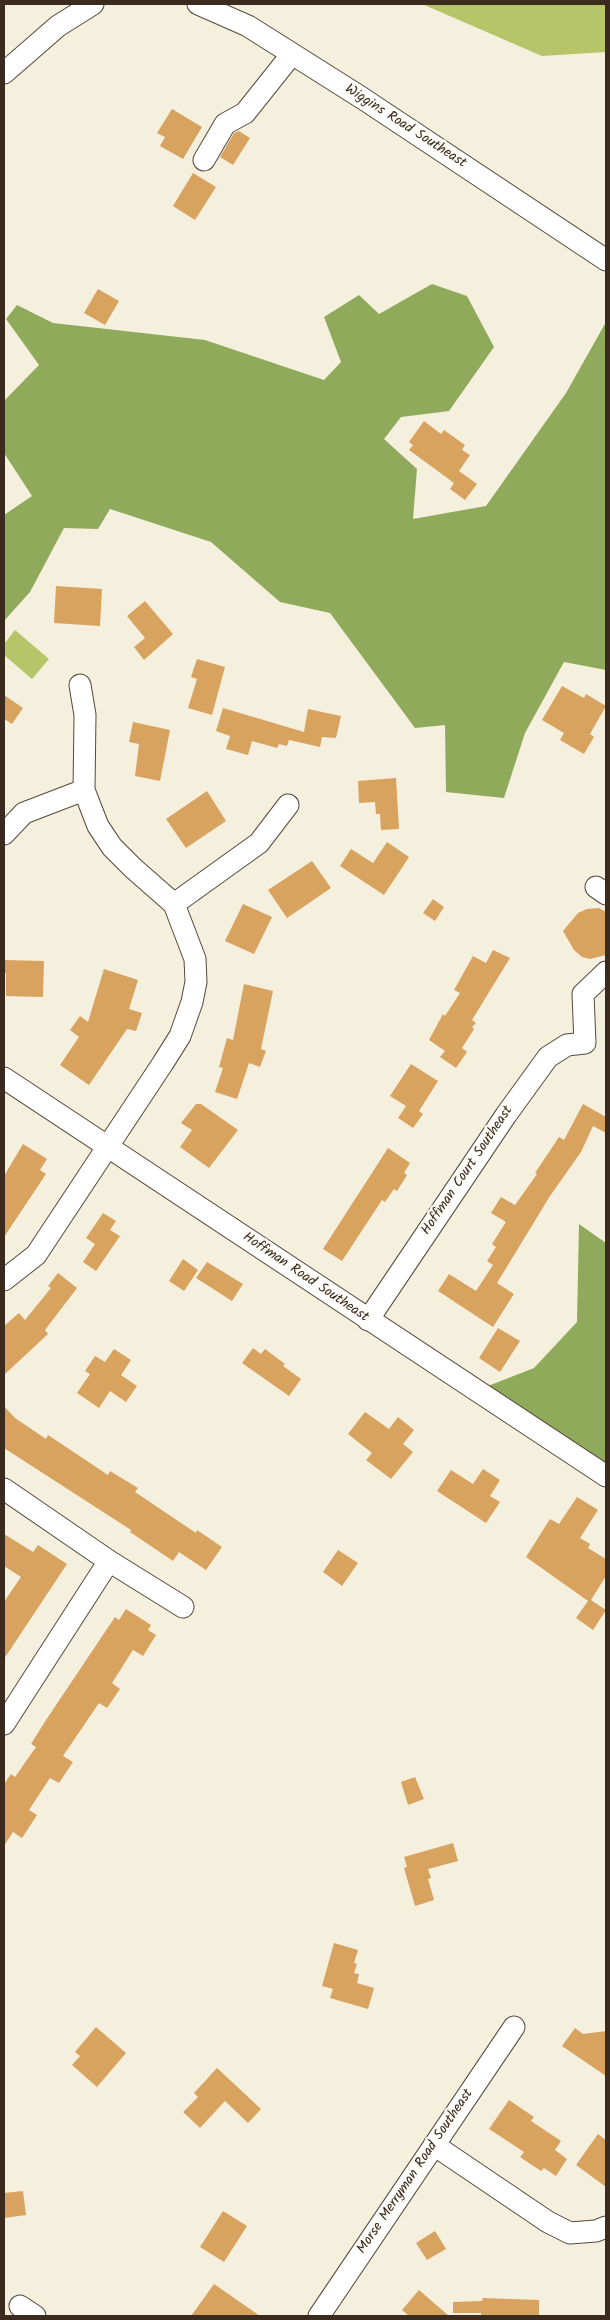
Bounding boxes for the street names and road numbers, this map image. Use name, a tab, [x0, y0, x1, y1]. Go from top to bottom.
street label: Wiggins Road Southeast	[341, 81, 469, 173]
street label: Hoffman Court Southeast	[419, 1103, 517, 1239]
street label: Hoffman Road Southeast	[239, 1230, 371, 1326]
street label: Morse Merryman Road Southeast	[354, 2086, 478, 2258]

